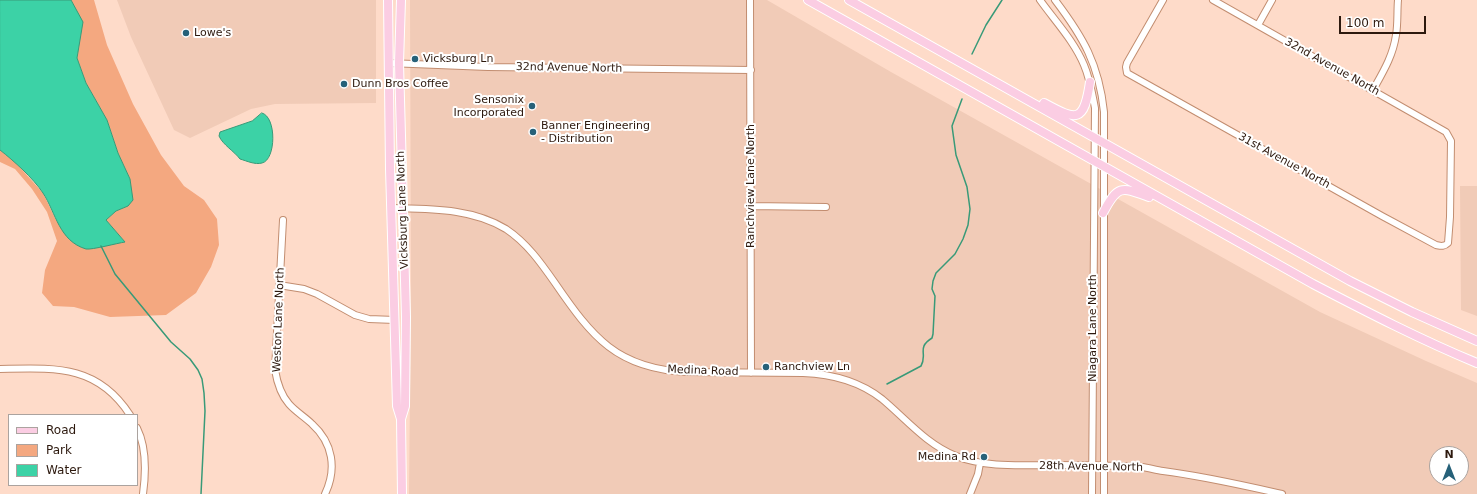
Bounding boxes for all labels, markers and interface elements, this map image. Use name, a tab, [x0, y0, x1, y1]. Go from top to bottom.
scale bar	[1341, 8, 1428, 34]
text: 100 m	[1346, 16, 1384, 30]
place label: Lowe's	[194, 26, 231, 40]
marker: Lowe's	[181, 28, 191, 38]
street label: 32nd Avenue North	[1282, 35, 1382, 99]
place label: Vicksburg Ln	[423, 52, 493, 66]
marker: Vicksburg Ln	[410, 54, 420, 64]
street label: 32nd Avenue North	[516, 60, 622, 76]
place label: Dunn Bros Coffee	[352, 77, 448, 91]
marker: Dunn Bros Coffee	[339, 79, 349, 89]
place label: Sensonix Incorporated	[453, 93, 524, 119]
marker: Sensonix Incorporated	[527, 101, 537, 111]
place label: Banner Engineering - Distribution	[541, 119, 650, 145]
street label: Ranchview Lane North	[744, 124, 758, 248]
marker: Banner Engineering - Distribution	[528, 127, 538, 137]
street label: 31st Avenue North	[1236, 130, 1332, 192]
street label: Vicksburg Lane North	[394, 151, 412, 269]
street label: Weston Lane North	[271, 267, 287, 373]
street label: Niagara Lane North	[1086, 274, 1100, 382]
place label: Ranchview Ln	[774, 360, 850, 374]
marker: Ranchview Ln	[761, 362, 771, 372]
street label: Medina Road	[667, 363, 739, 379]
legend	[8, 414, 138, 486]
text: Road	[46, 423, 76, 437]
text: Park	[46, 443, 72, 457]
north arrow	[1429, 446, 1469, 486]
text: N	[1444, 448, 1454, 461]
place label: Medina Rd	[918, 450, 976, 464]
marker: Medina Rd	[979, 452, 989, 462]
street label: 28th Avenue North	[1039, 459, 1143, 475]
text: Water	[46, 463, 81, 477]

